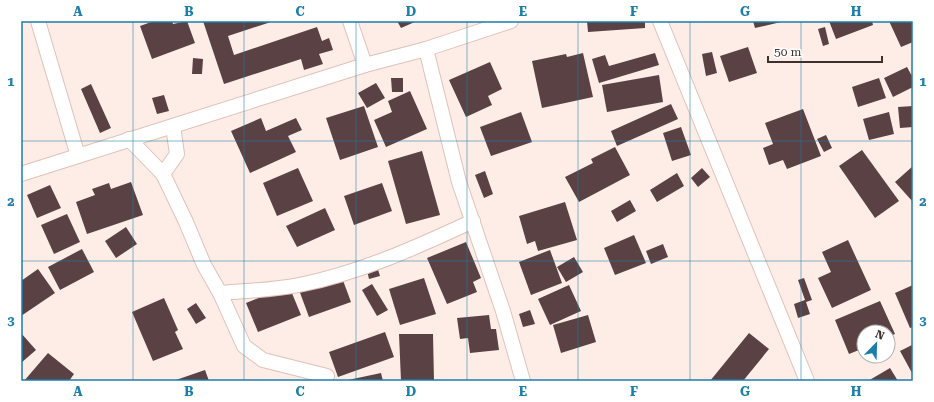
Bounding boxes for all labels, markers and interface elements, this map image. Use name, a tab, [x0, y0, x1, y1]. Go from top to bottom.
text: A	[73, 4, 83, 19]
text: B	[184, 4, 194, 19]
text: C	[295, 4, 305, 19]
text: D	[406, 4, 416, 19]
text: E	[519, 4, 527, 19]
text: F	[630, 4, 638, 19]
text: G	[740, 4, 750, 19]
text: H	[851, 4, 862, 19]
scale bar	[768, 38, 882, 64]
text: 50 m	[774, 45, 801, 59]
text: 1	[7, 74, 15, 89]
text: 1	[919, 74, 927, 89]
text: 2	[7, 194, 15, 209]
text: 2	[919, 194, 927, 209]
text: 3	[7, 313, 15, 328]
text: 3	[919, 313, 927, 328]
north arrow	[856, 324, 896, 364]
text: N	[873, 328, 887, 343]
text: A	[73, 384, 83, 399]
text: B	[184, 384, 194, 399]
text: C	[295, 384, 305, 399]
text: D	[406, 384, 416, 399]
text: E	[519, 384, 527, 399]
text: F	[630, 384, 638, 399]
text: G	[740, 384, 750, 399]
text: H	[851, 384, 862, 399]

